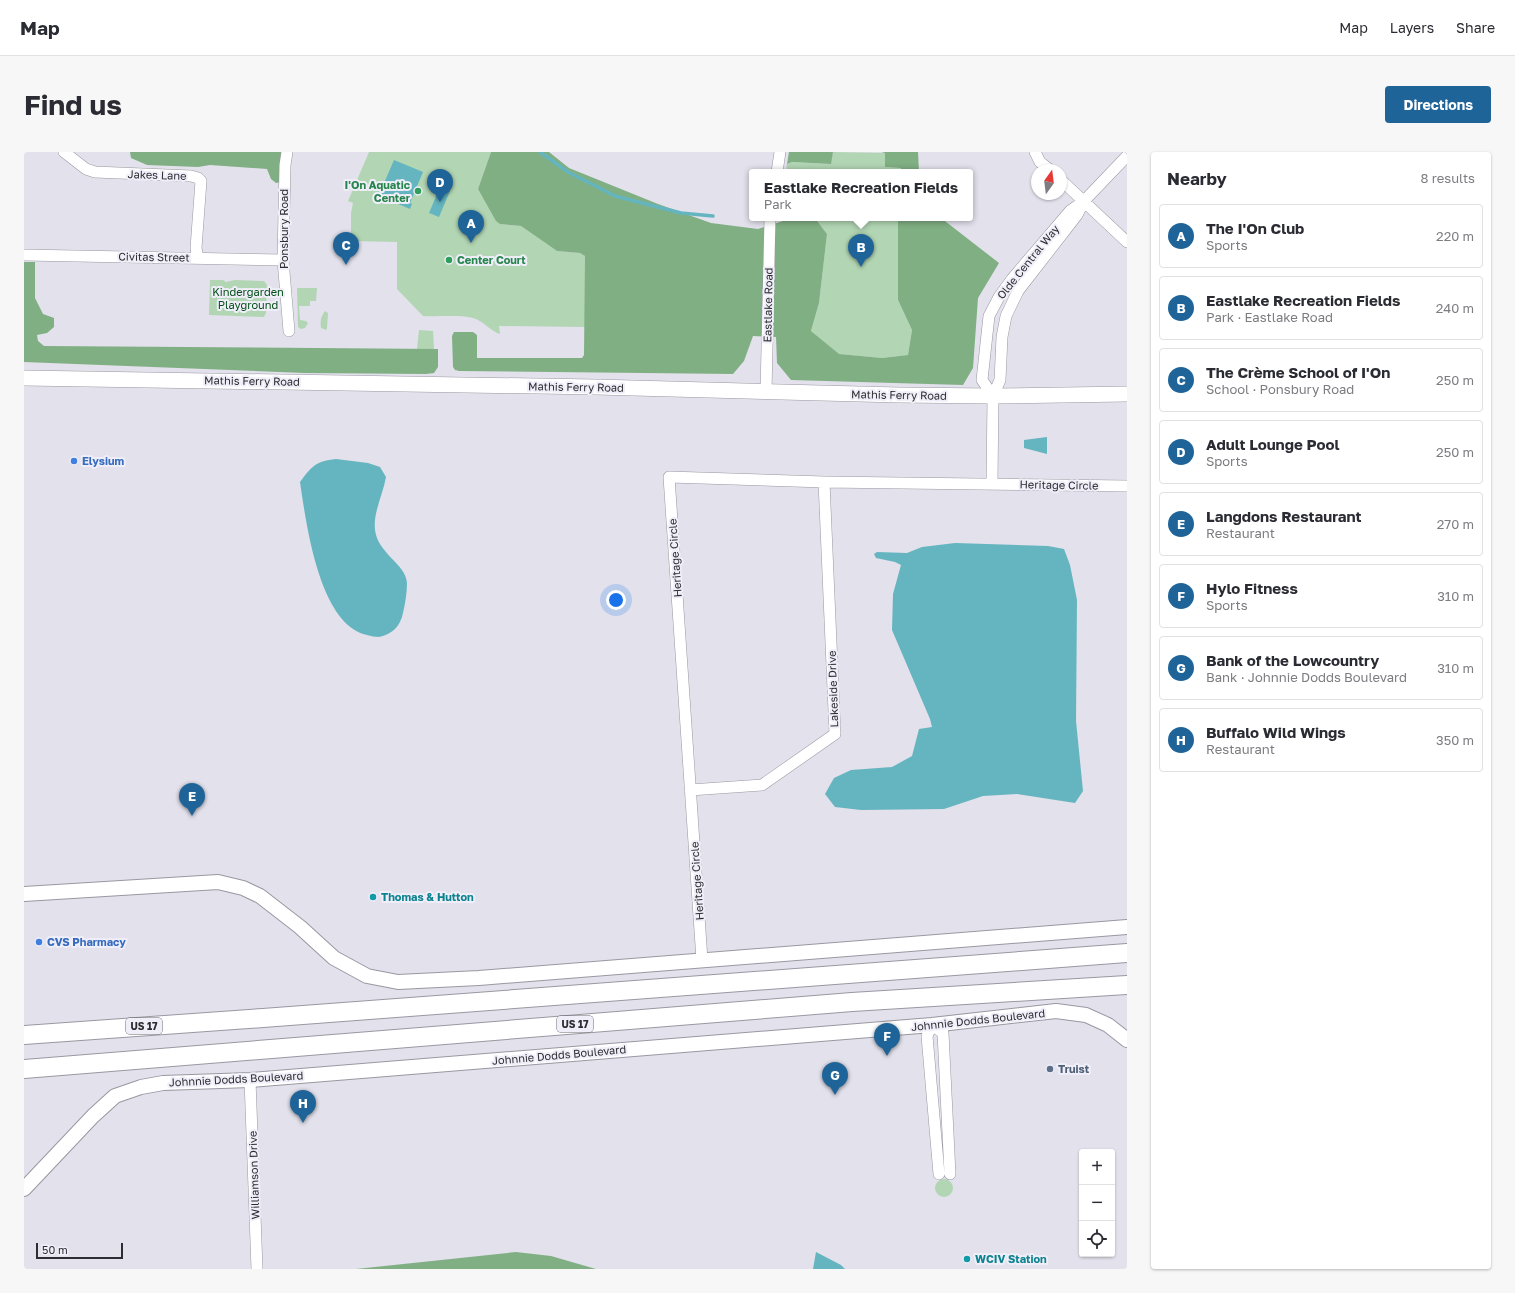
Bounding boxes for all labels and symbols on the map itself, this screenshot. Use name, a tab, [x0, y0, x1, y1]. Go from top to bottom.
north arrow	[1031, 164, 1067, 200]
street label: Jakes Lane	[127, 167, 187, 182]
pin: D	[427, 169, 453, 202]
place label: I'On Aquatic Center	[345, 178, 411, 204]
marker: I'On Aquatic Center	[413, 186, 423, 196]
street label: Ponsbury Road	[277, 189, 290, 269]
pin: A	[458, 210, 484, 243]
street label: Olde Central Way	[994, 222, 1061, 301]
pin: C	[333, 232, 359, 265]
pin: B	[848, 234, 874, 267]
street label: Civitas Street	[118, 249, 190, 264]
place label: Center Court	[457, 253, 526, 266]
marker: Center Court	[444, 255, 454, 265]
street label: Eastlake Road	[760, 267, 775, 343]
park label: Kindergarden Playground	[212, 285, 284, 311]
street label: Mathis Ferry Road	[204, 373, 300, 388]
street label: Mathis Ferry Road	[528, 379, 624, 394]
street label: Mathis Ferry Road	[851, 387, 947, 402]
place label: Elysium	[82, 454, 125, 467]
marker: Elysium	[69, 456, 79, 466]
street label: Heritage Circle	[1019, 477, 1099, 492]
street label: Heritage Circle	[665, 518, 684, 598]
your location	[606, 590, 626, 610]
street label: Lakeside Drive	[825, 650, 840, 728]
pin: E	[179, 783, 205, 816]
street label: Heritage Circle	[687, 841, 706, 921]
place label: Thomas & Hutton	[381, 890, 474, 903]
marker: Thomas & Hutton	[368, 892, 378, 902]
place label: CVS Pharmacy	[47, 935, 126, 948]
marker: CVS Pharmacy	[34, 937, 44, 947]
street label: Johnnie Dodds Boulevard	[910, 1006, 1046, 1033]
road number: US 17	[557, 1016, 593, 1032]
road number: US 17	[126, 1018, 162, 1034]
pin: F	[874, 1023, 900, 1056]
street label: Johnnie Dodds Boulevard	[491, 1042, 627, 1067]
pin: G	[822, 1062, 848, 1095]
place label: Truist	[1058, 1062, 1090, 1075]
marker: Truist	[1045, 1064, 1055, 1074]
street label: Johnnie Dodds Boulevard	[168, 1068, 304, 1089]
pin: H	[290, 1090, 316, 1123]
street label: Williamson Drive	[245, 1130, 262, 1220]
scale bar	[36, 1241, 123, 1260]
place label: WCIV Station	[975, 1252, 1047, 1265]
marker: WCIV Station	[962, 1254, 972, 1264]

